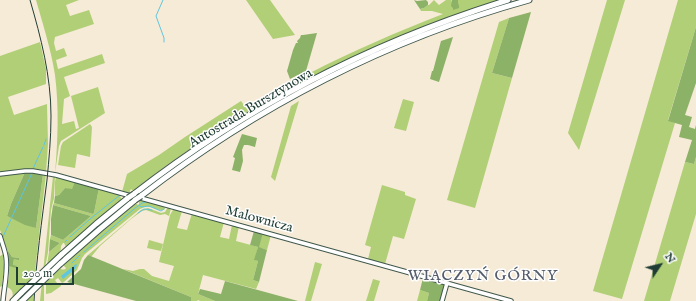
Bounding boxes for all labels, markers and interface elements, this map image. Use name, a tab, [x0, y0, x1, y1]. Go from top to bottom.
street label: Autostrada Bursztynowa	[186, 65, 316, 153]
street label: Malownicza	[223, 203, 295, 237]
north arrow	[640, 245, 680, 285]
text: N	[661, 250, 678, 266]
scale bar	[18, 259, 76, 285]
text: 200 m	[23, 266, 52, 281]
district label: WIĄCZYŃ GÓRNY	[408, 268, 558, 286]

